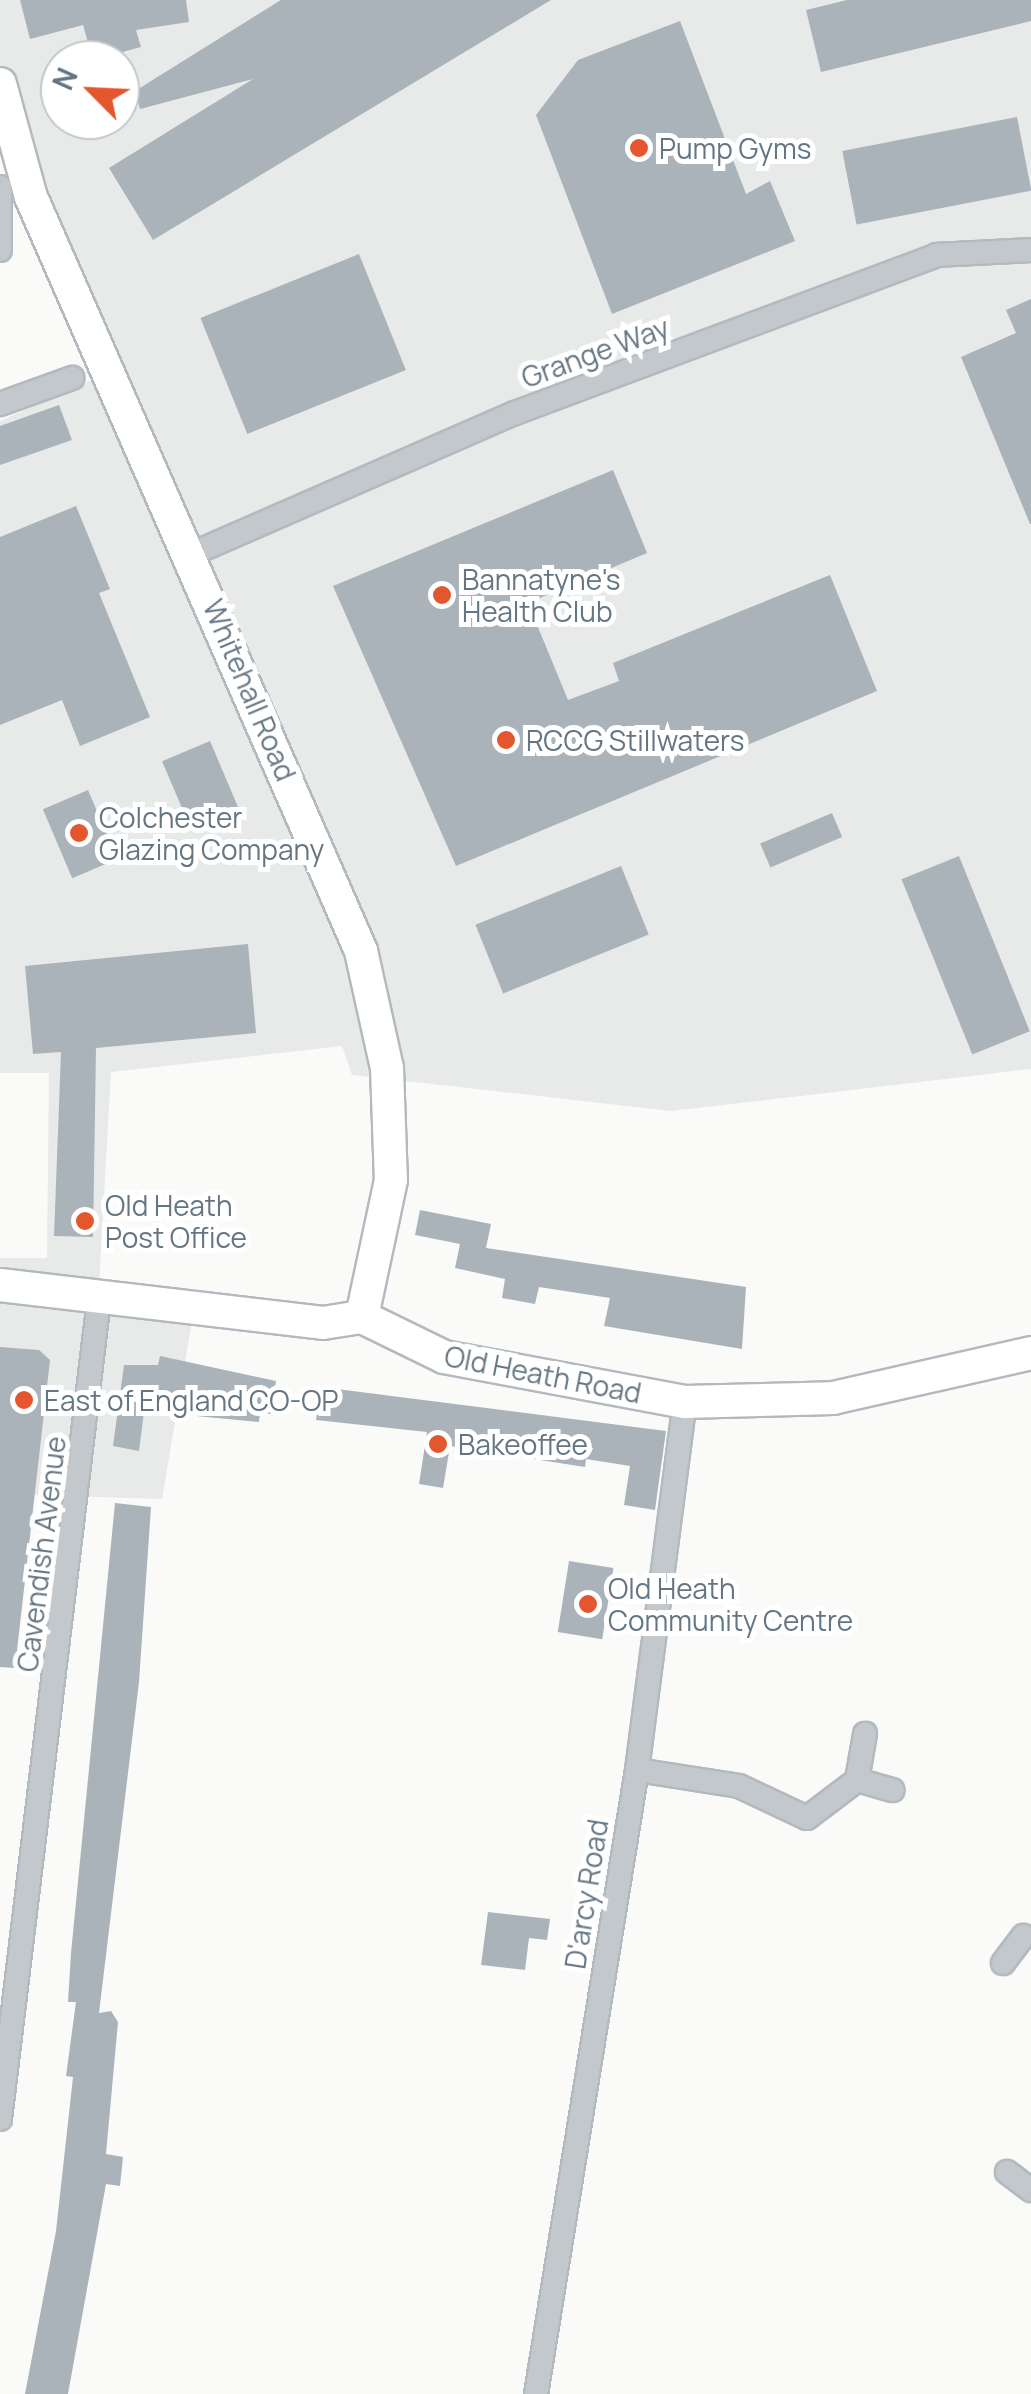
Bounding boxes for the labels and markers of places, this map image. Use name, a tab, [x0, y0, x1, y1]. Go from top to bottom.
place label: Pump Gyms	[659, 131, 811, 165]
marker: Pump Gyms	[628, 137, 650, 159]
place label: Bannatyne's Health Club	[462, 562, 620, 628]
marker: Bannatyne's Health Club	[431, 584, 453, 606]
place label: RCCG Stillwaters	[526, 723, 744, 757]
marker: RCCG Stillwaters	[495, 729, 517, 751]
place label: Colchester Glazing Company	[99, 800, 324, 866]
marker: Colchester Glazing Company	[68, 822, 90, 844]
place label: Old Heath Post Office	[105, 1188, 247, 1254]
marker: Old Heath Post Office	[74, 1210, 96, 1232]
place label: East of England CO-OP	[44, 1383, 338, 1417]
marker: East of England CO-OP	[13, 1389, 35, 1411]
place label: Bakeoffee	[458, 1427, 588, 1461]
marker: Bakeoffee	[427, 1433, 449, 1455]
place label: Old Heath Community Centre	[608, 1571, 853, 1637]
marker: Old Heath Community Centre	[577, 1593, 599, 1615]

